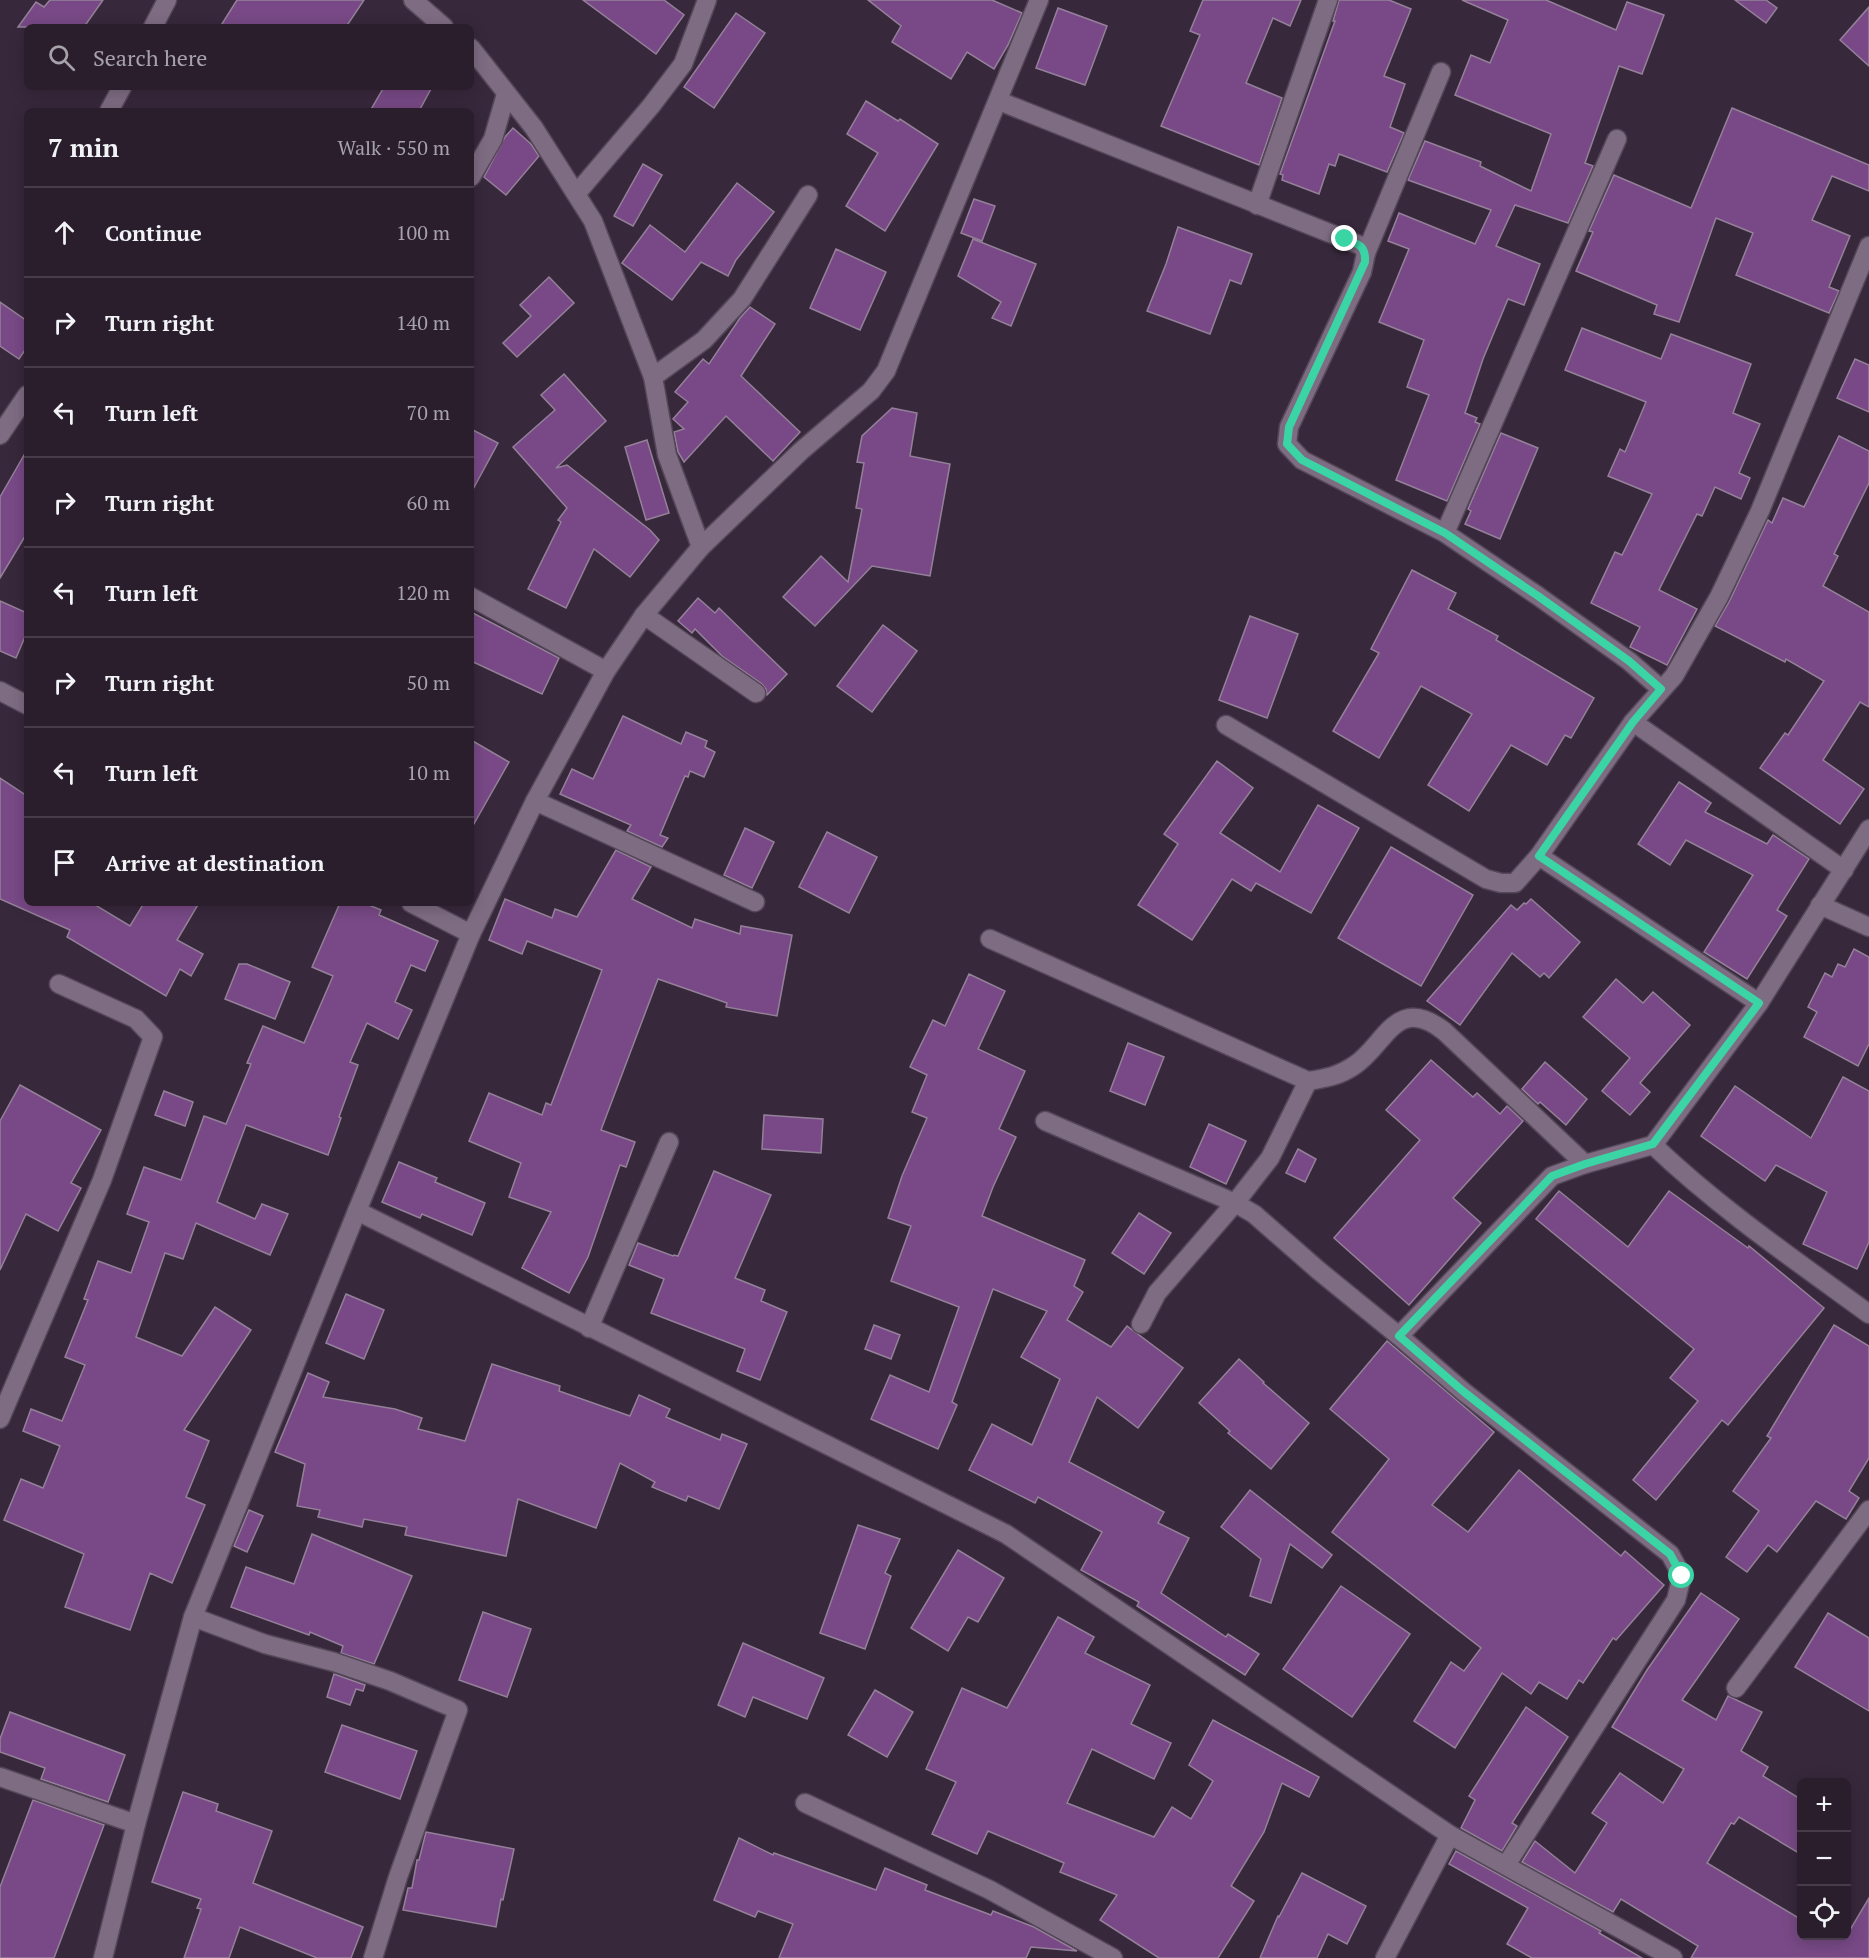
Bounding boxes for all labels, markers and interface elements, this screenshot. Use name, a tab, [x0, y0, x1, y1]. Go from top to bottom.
search box	[24, 24, 474, 90]
icon: search	[45, 41, 78, 74]
text: Search here	[93, 43, 207, 72]
text: 7 min	[48, 130, 119, 164]
text: Walk · 550 m	[338, 134, 450, 161]
icon: ahead	[48, 216, 81, 249]
text: Continue	[105, 218, 202, 247]
text: 100 m	[396, 219, 450, 246]
route end	[1331, 225, 1357, 251]
icon: right	[48, 306, 81, 339]
text: Turn right	[105, 308, 214, 337]
text: 140 m	[396, 309, 450, 336]
icon: left	[48, 396, 81, 429]
text: Turn left	[105, 398, 198, 427]
text: 70 m	[407, 399, 450, 426]
icon: right	[48, 486, 81, 519]
text: Turn right	[105, 488, 214, 517]
text: 60 m	[407, 489, 450, 516]
icon: left	[48, 576, 81, 609]
text: Turn left	[105, 578, 198, 607]
text: 120 m	[396, 579, 450, 606]
icon: right	[48, 666, 81, 699]
text: Turn right	[105, 668, 214, 697]
text: 50 m	[407, 669, 450, 696]
icon: left	[48, 756, 81, 789]
text: Turn left	[105, 758, 198, 787]
text: 10 m	[407, 759, 450, 786]
icon: arrive	[48, 846, 81, 879]
text: Arrive at destination	[105, 848, 324, 877]
route start	[1668, 1562, 1694, 1588]
map controls	[1797, 1778, 1851, 1940]
button: +	[1797, 1778, 1851, 1832]
button: −	[1797, 1832, 1851, 1886]
button: locate	[1797, 1886, 1851, 1940]

